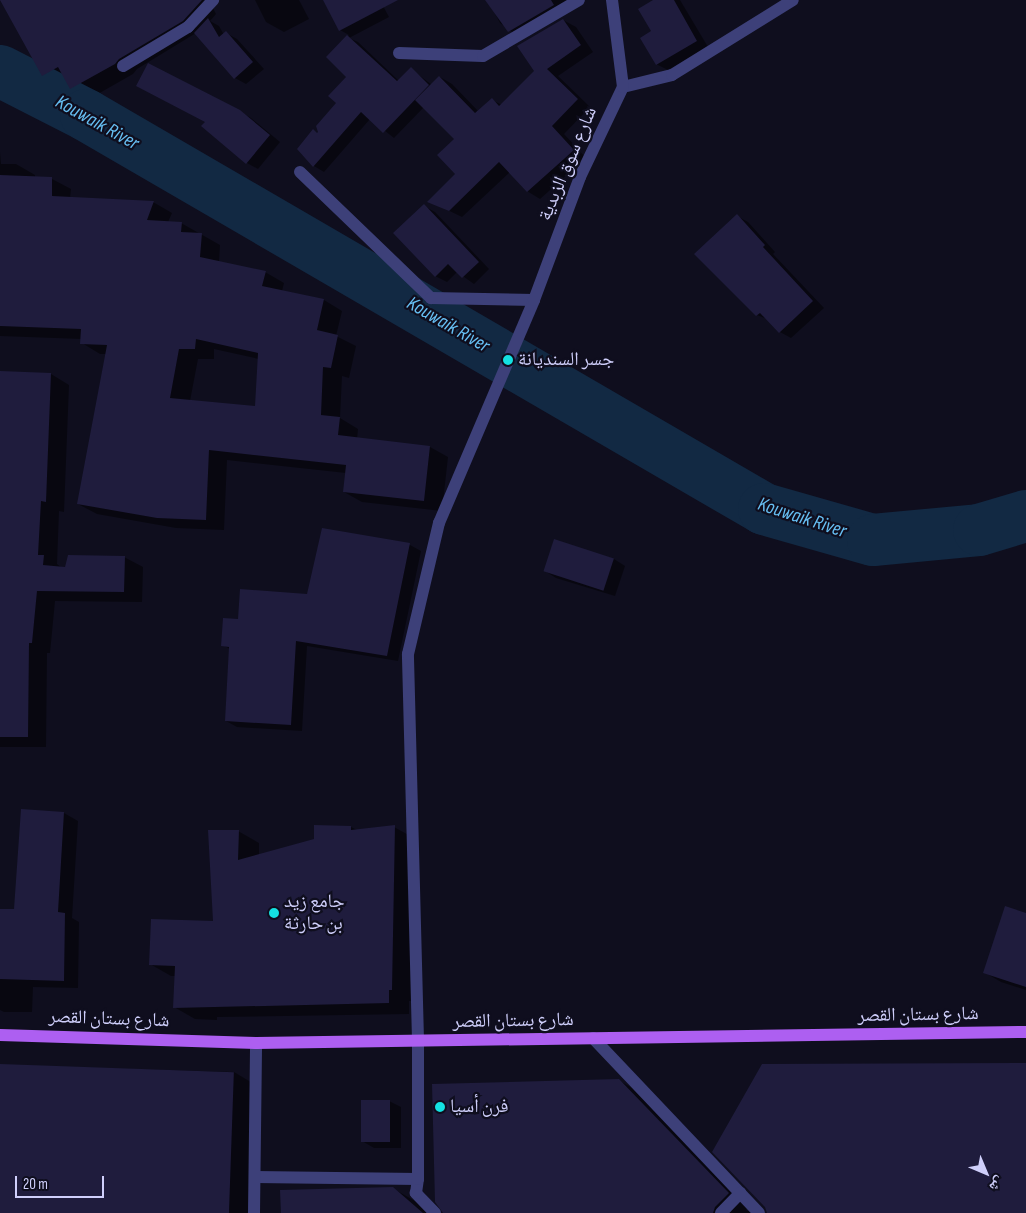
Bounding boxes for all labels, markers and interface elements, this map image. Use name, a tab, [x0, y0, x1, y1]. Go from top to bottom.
water label: Kouwaik River	[51, 90, 143, 156]
street label: شارع سوق الزبدية	[534, 104, 602, 224]
water label: Kouwaik River	[402, 292, 494, 358]
place label: جسر السنديانة	[518, 349, 614, 371]
marker: جسر السنديانة	[502, 354, 514, 366]
water label: Kouwaik River	[755, 492, 849, 544]
place label: جامع زيد بن حارثة	[284, 891, 344, 935]
marker: جامع زيد بن حارثة	[268, 907, 280, 919]
street label: شارع بستان القصر	[857, 1003, 979, 1027]
street label: شارع بستان القصر	[48, 1005, 170, 1033]
street label: شارع بستان القصر	[452, 1009, 574, 1033]
place label: فرن أسيا	[450, 1096, 508, 1118]
marker: فرن أسيا	[434, 1101, 446, 1113]
north arrow	[961, 1148, 1011, 1198]
scale bar	[18, 1166, 106, 1198]
text: ش	[986, 1173, 1008, 1195]
text: 20 m	[23, 1175, 48, 1194]

